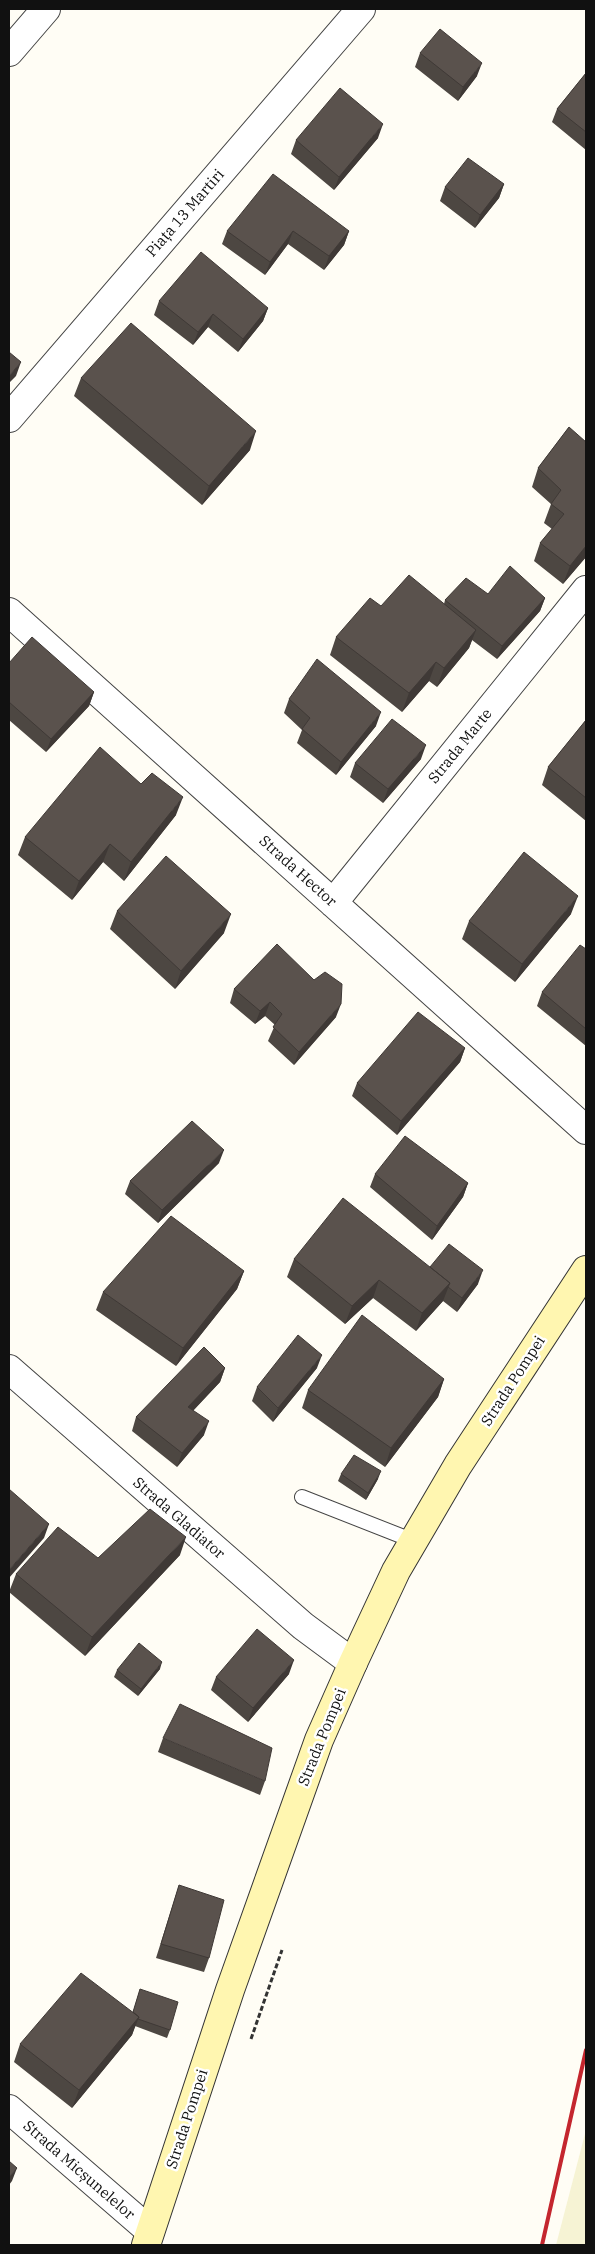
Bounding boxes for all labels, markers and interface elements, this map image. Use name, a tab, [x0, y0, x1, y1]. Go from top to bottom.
street label: Piața 13 Martiri	[141, 165, 228, 260]
street label: Strada Marte	[424, 704, 496, 787]
street label: Strada Hector	[256, 831, 341, 911]
street label: Strada Pompei	[476, 1332, 549, 1429]
street label: Strada Gladiator	[129, 1473, 229, 1563]
street label: Strada Pompei	[293, 1685, 350, 1788]
street label: Strada Pompei	[161, 2066, 212, 2171]
street label: Strada Micșunelelor	[20, 2116, 139, 2223]

